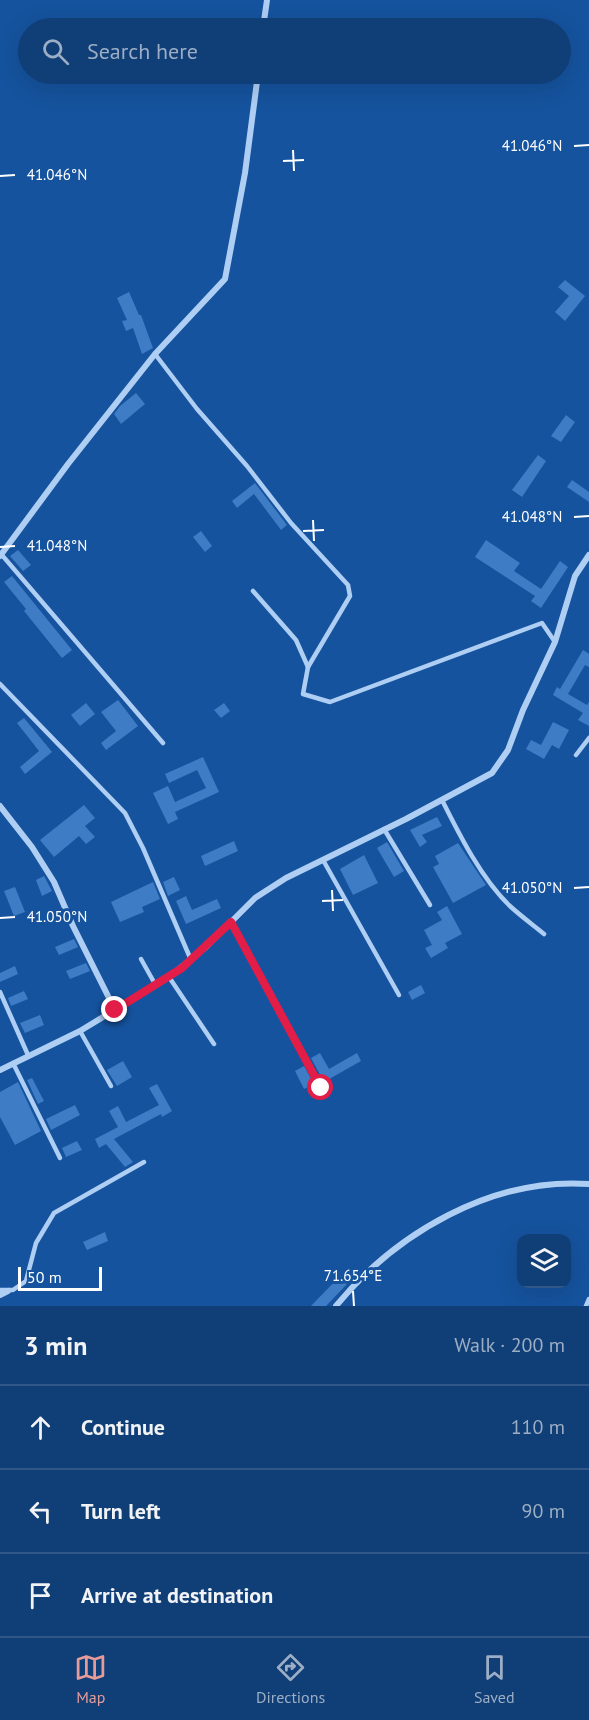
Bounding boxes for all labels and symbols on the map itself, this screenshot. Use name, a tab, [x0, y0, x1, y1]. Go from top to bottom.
text: 41.046°N	[502, 136, 562, 155]
text: 41.046°N	[27, 165, 87, 184]
text: 41.048°N	[502, 507, 562, 526]
text: 41.048°N	[27, 536, 87, 555]
text: 41.050°N	[502, 878, 562, 897]
text: 41.050°N	[27, 907, 87, 926]
route end	[101, 996, 127, 1022]
route start	[307, 1074, 333, 1100]
scale bar	[18, 1264, 102, 1292]
text: 71.654°E	[324, 1266, 382, 1285]

